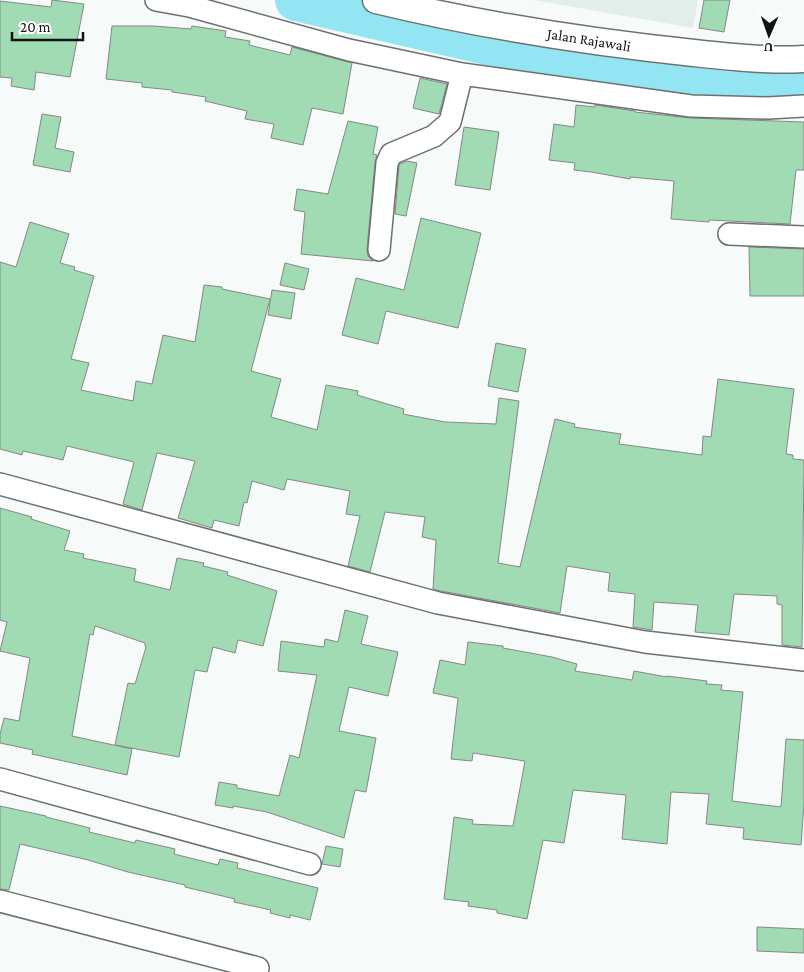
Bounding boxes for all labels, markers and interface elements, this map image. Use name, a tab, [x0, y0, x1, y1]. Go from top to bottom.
scale bar	[12, 10, 84, 42]
north arrow	[744, 10, 794, 60]
text: 20 m	[20, 19, 51, 35]
street label: Jalan Rajawali	[544, 25, 632, 56]
text: U	[763, 40, 774, 56]

